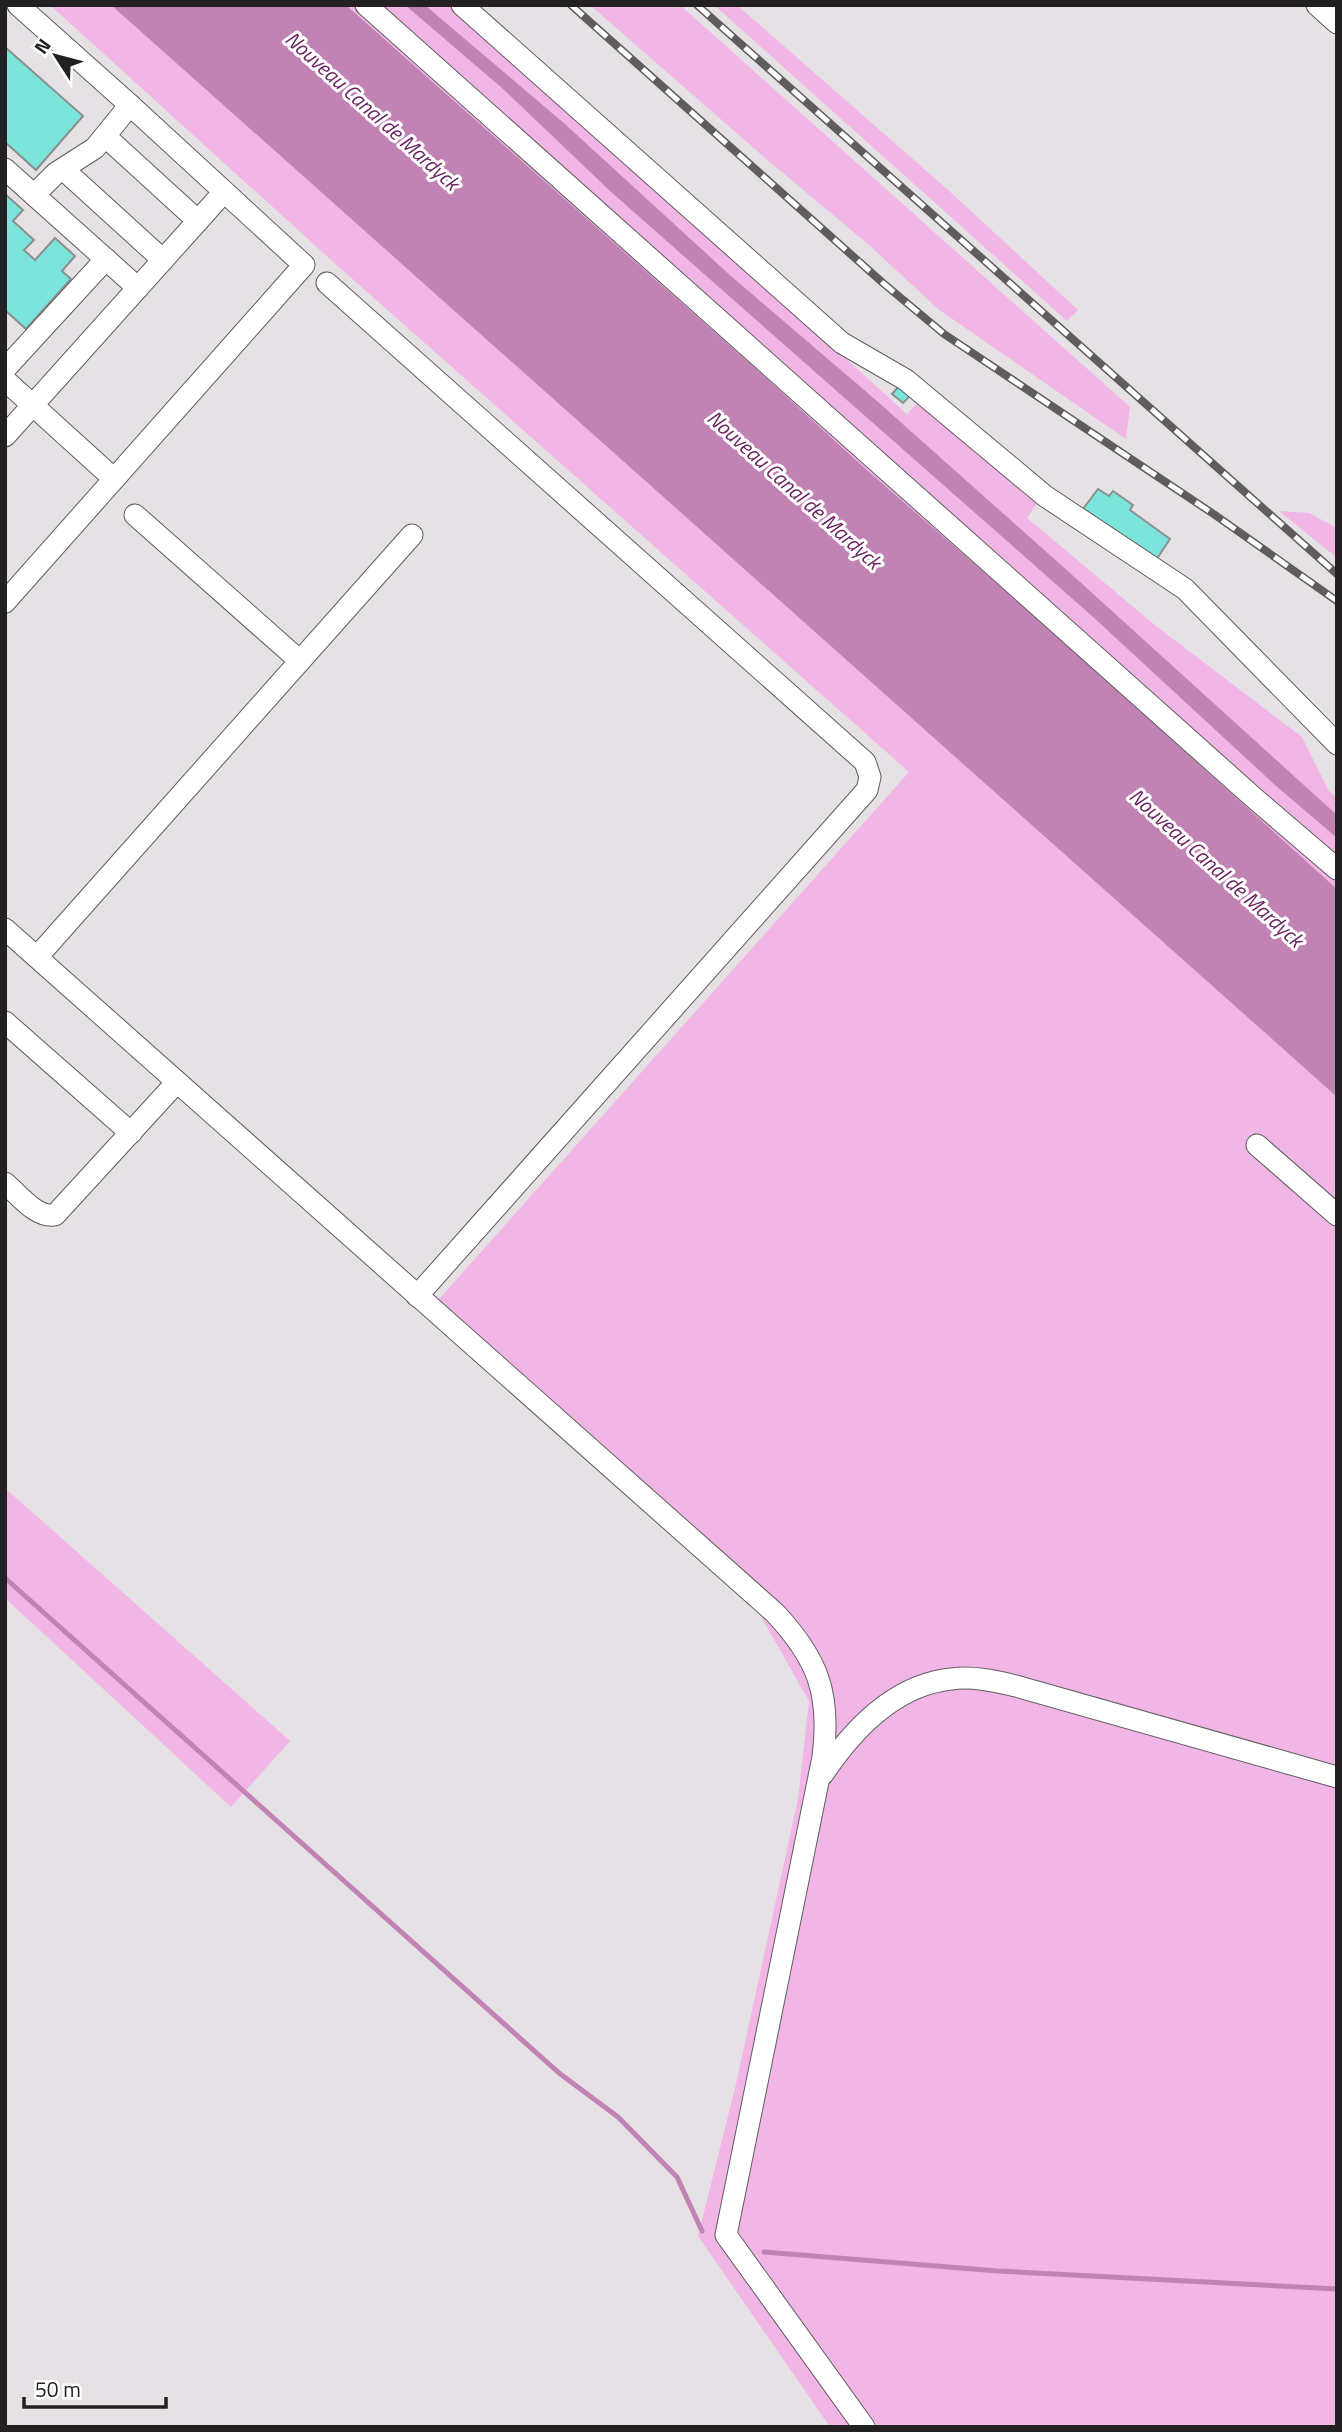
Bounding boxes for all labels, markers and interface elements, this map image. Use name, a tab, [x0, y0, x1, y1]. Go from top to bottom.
north arrow	[21, 21, 91, 91]
water label: Nouveau Canal de Mardyck	[278, 23, 469, 199]
text: N	[26, 32, 57, 60]
water label: Nouveau Canal de Mardyck	[700, 402, 891, 578]
water label: Nouveau Canal de Mardyck	[1122, 780, 1313, 956]
scale bar	[24, 2366, 166, 2410]
text: 50 m	[35, 2373, 81, 2405]

